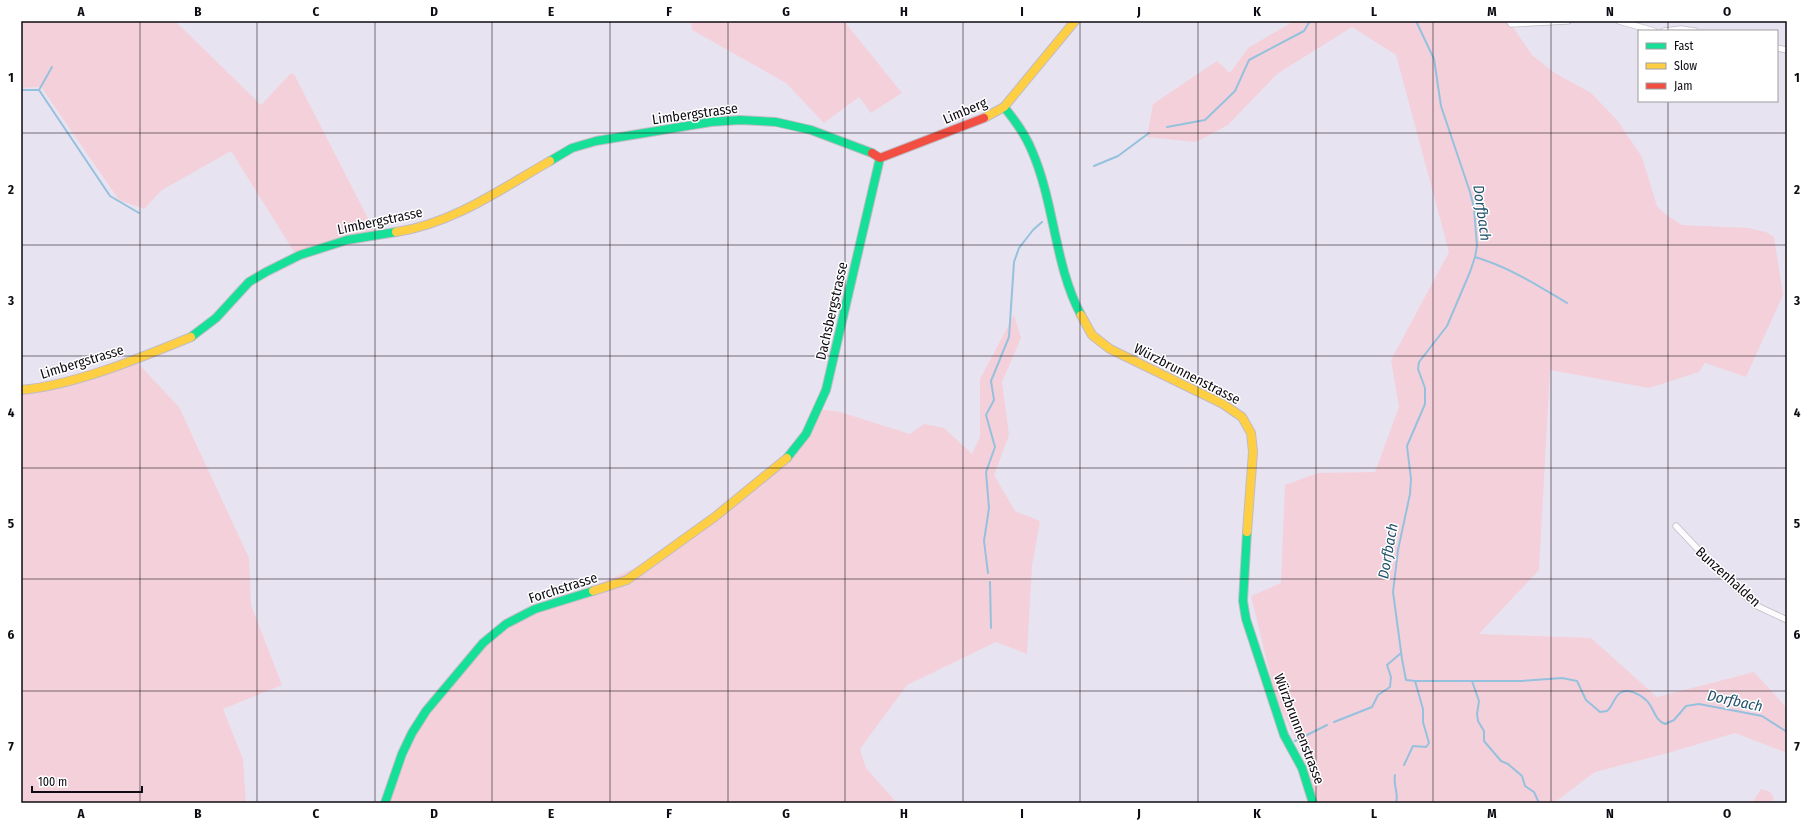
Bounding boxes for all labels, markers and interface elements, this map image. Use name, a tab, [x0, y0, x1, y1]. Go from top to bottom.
text: A	[76, 4, 85, 19]
text: B	[194, 4, 202, 19]
text: C	[313, 4, 320, 19]
text: D	[430, 4, 438, 19]
text: E	[548, 4, 554, 19]
text: F	[666, 4, 672, 19]
text: G	[782, 4, 790, 19]
text: H	[900, 4, 908, 19]
text: I	[1020, 4, 1024, 19]
text: J	[1136, 4, 1141, 19]
text: K	[1253, 4, 1261, 19]
text: L	[1371, 4, 1377, 19]
text: M	[1487, 4, 1497, 19]
text: N	[1606, 4, 1614, 19]
text: O	[1723, 4, 1731, 19]
legend	[1638, 30, 1778, 102]
text: Fast	[1674, 39, 1693, 53]
text: Slow	[1674, 59, 1697, 73]
text: 1	[8, 70, 14, 85]
text: 1	[1794, 70, 1800, 85]
text: Jam	[1674, 79, 1692, 93]
street label: Limberg	[940, 94, 990, 128]
street label: Limbergstrasse	[651, 100, 739, 128]
text: 2	[7, 182, 14, 197]
text: 2	[1793, 182, 1800, 197]
water label: Dorfbach	[1469, 184, 1495, 242]
street label: Limbergstrasse	[336, 204, 424, 238]
street label: Dachsbergstrasse	[812, 260, 852, 362]
text: 3	[7, 293, 14, 308]
text: 3	[1793, 293, 1800, 308]
street label: Würzbrunnenstrasse	[1131, 340, 1243, 408]
street label: Limbergstrasse	[38, 341, 126, 383]
text: 4	[8, 405, 15, 420]
text: 4	[1794, 405, 1801, 420]
text: 5	[8, 516, 14, 531]
text: 5	[1794, 516, 1800, 531]
water label: Dorfbach	[1374, 522, 1402, 580]
street label: Bunzenhalden	[1692, 543, 1764, 611]
street label: Forchstrasse	[526, 569, 600, 607]
text: 6	[8, 627, 15, 642]
text: 6	[1794, 627, 1801, 642]
street label: Würzbrunnenstrasse	[1270, 671, 1328, 787]
water label: Dorfbach	[1706, 686, 1764, 716]
text: 7	[8, 739, 14, 754]
text: 7	[1794, 739, 1800, 754]
scale bar	[32, 768, 142, 794]
text: 100 m	[38, 775, 67, 789]
text: A	[76, 806, 85, 821]
text: B	[194, 806, 202, 821]
text: C	[313, 806, 320, 821]
text: D	[430, 806, 438, 821]
text: E	[548, 806, 554, 821]
text: F	[666, 806, 672, 821]
text: G	[782, 806, 790, 821]
text: H	[900, 806, 908, 821]
text: I	[1020, 806, 1024, 821]
text: J	[1136, 806, 1141, 821]
text: K	[1253, 806, 1261, 821]
text: L	[1371, 806, 1377, 821]
text: M	[1487, 806, 1497, 821]
text: N	[1606, 806, 1614, 821]
text: O	[1723, 806, 1731, 821]

